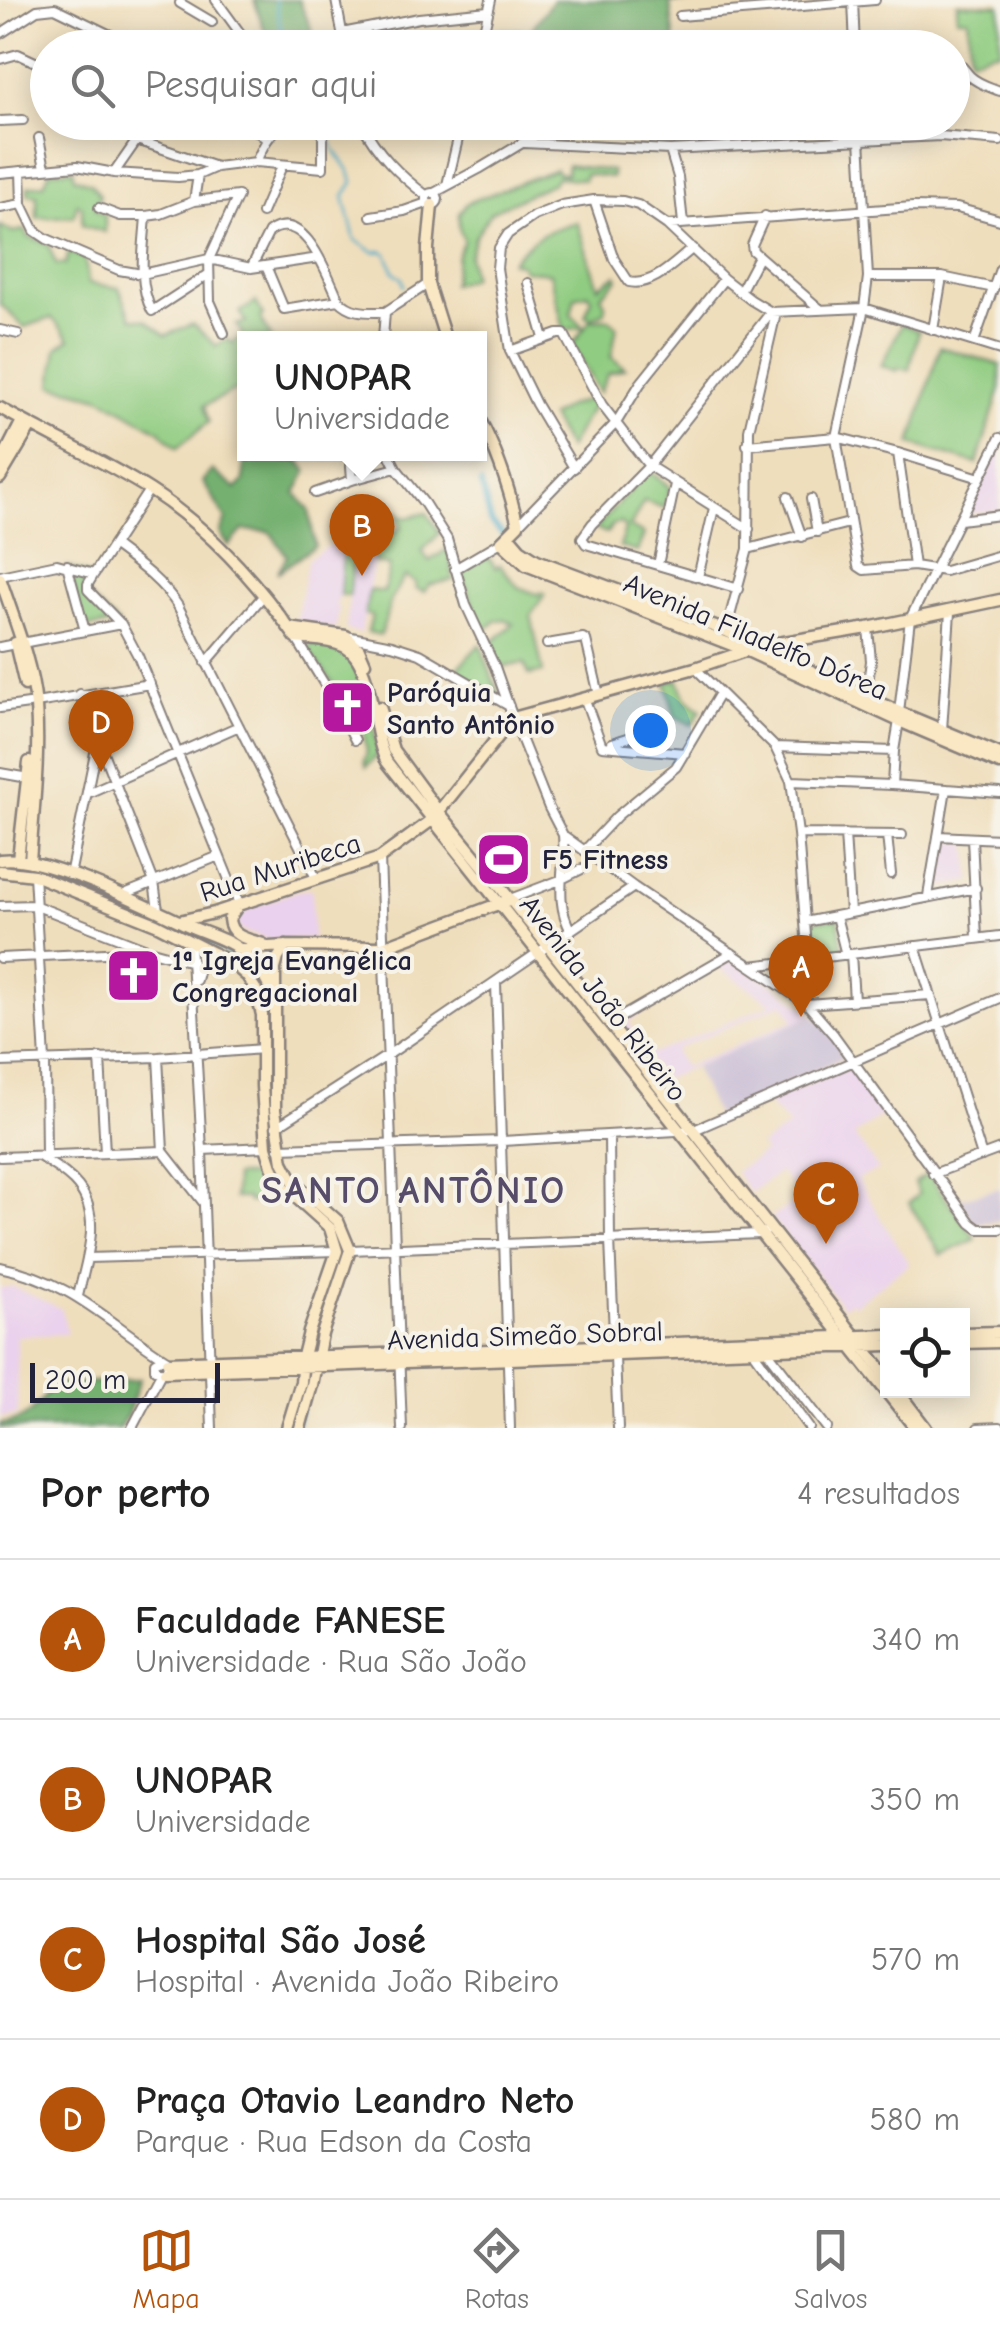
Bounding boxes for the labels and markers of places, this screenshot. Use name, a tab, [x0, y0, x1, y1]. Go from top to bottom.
pin: B	[330, 494, 394, 576]
place label: Paróquia Santo Antônio	[387, 677, 555, 741]
church icon: Paróquia Santo Antônio	[318, 678, 378, 738]
pin: D	[68, 690, 134, 772]
sports icon: F5 Fitness	[473, 829, 533, 889]
place label: F5 Fitness	[542, 844, 668, 876]
pin: A	[768, 934, 834, 1017]
place label: 1ª Igreja Evangélica Congregacional	[172, 945, 412, 1009]
church icon: 1ª Igreja Evangélica Congregacional	[103, 946, 163, 1006]
pin: C	[794, 1162, 858, 1244]

